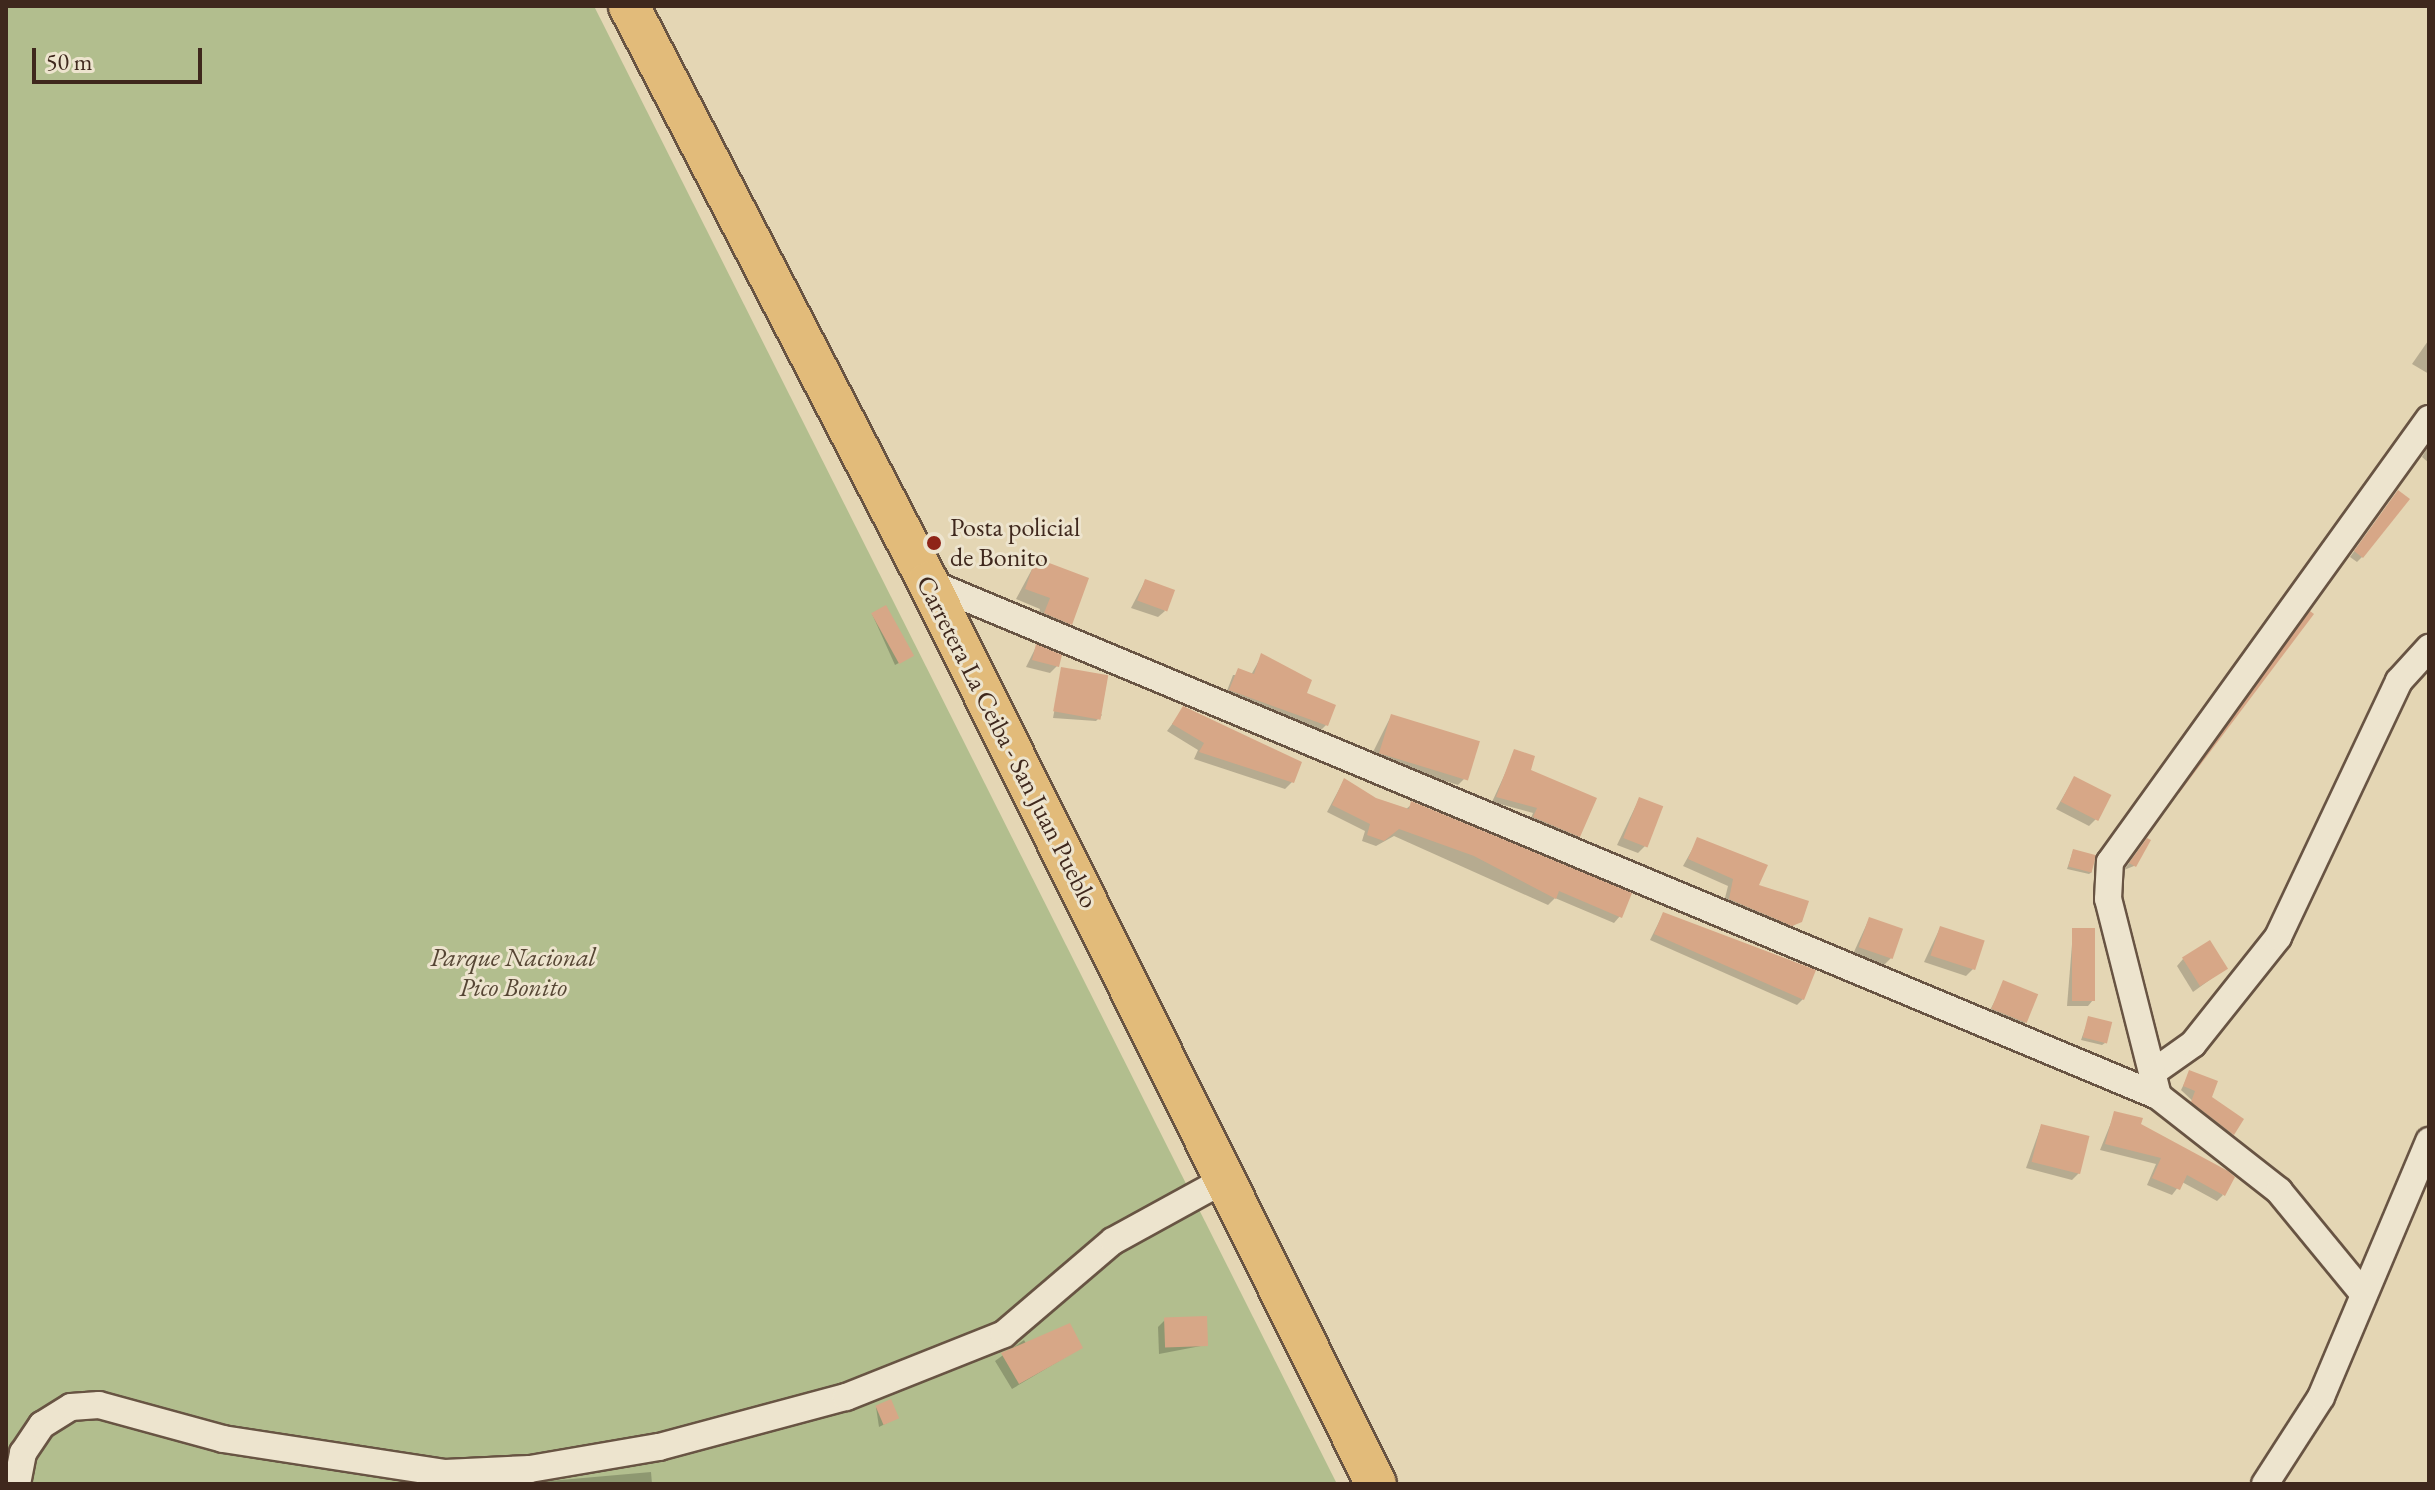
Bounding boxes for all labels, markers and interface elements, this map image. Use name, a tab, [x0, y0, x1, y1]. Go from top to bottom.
scale bar	[36, 32, 206, 82]
text: 50 m	[46, 46, 93, 77]
place label: Posta policial de Bonito	[950, 512, 1080, 574]
marker: Posta policial de Bonito	[925, 534, 943, 552]
street label: Carretera La Ceiba - San Juan Pueblo	[909, 571, 1105, 913]
park label: Parque Nacional Pico Bonito	[430, 942, 596, 1004]

